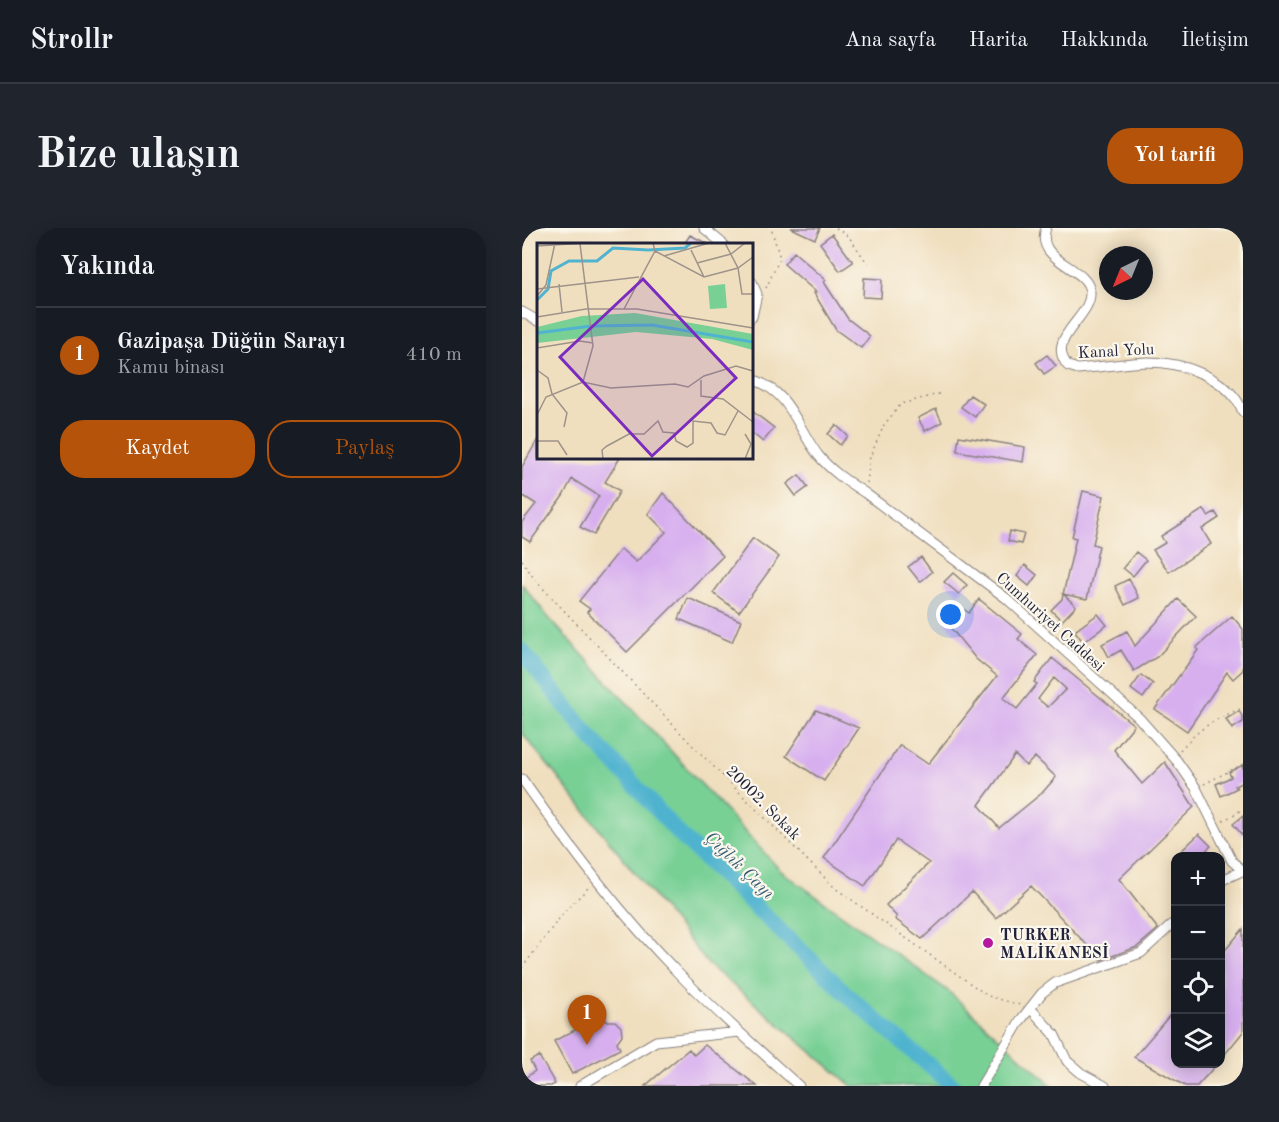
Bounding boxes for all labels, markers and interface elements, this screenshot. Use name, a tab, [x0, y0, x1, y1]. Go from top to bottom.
text: Strollr	[30, 27, 113, 55]
text: Ana sayfa	[845, 30, 936, 51]
text: Harita	[969, 30, 1028, 51]
text: Hakkında	[1061, 30, 1148, 51]
text: İletişim	[1181, 30, 1249, 51]
button: Yol tarifi	[1107, 128, 1243, 184]
text: Bize ulaşın	[36, 135, 240, 177]
inset map	[537, 243, 753, 459]
north arrow	[1099, 246, 1153, 300]
text: Yakında	[60, 254, 155, 280]
text: Gazipaşa Düğün Sarayı	[117, 331, 346, 353]
street label: Kanal Yolu	[1077, 342, 1155, 362]
text: 1	[74, 345, 85, 365]
text: 410 m	[406, 345, 462, 365]
text: Kamu binası	[117, 358, 225, 378]
button: Kaydet	[60, 420, 255, 478]
button: Paylaş	[267, 420, 462, 478]
street label: Cumhuriyet Caddesi	[993, 570, 1107, 675]
your location	[936, 600, 965, 629]
street label: 20002. Sokak	[722, 763, 803, 844]
water label: Çığlık Çayı	[701, 828, 777, 903]
map controls	[1171, 852, 1225, 1068]
button: +	[1171, 852, 1225, 906]
button: −	[1171, 906, 1225, 960]
place label: TURKER MALİKANESİ	[1000, 928, 1109, 962]
marker: TURKER MALİKANESİ	[981, 936, 995, 950]
button: locate	[1171, 960, 1225, 1014]
pin: 1	[568, 996, 606, 1045]
button: layers	[1171, 1014, 1225, 1068]

